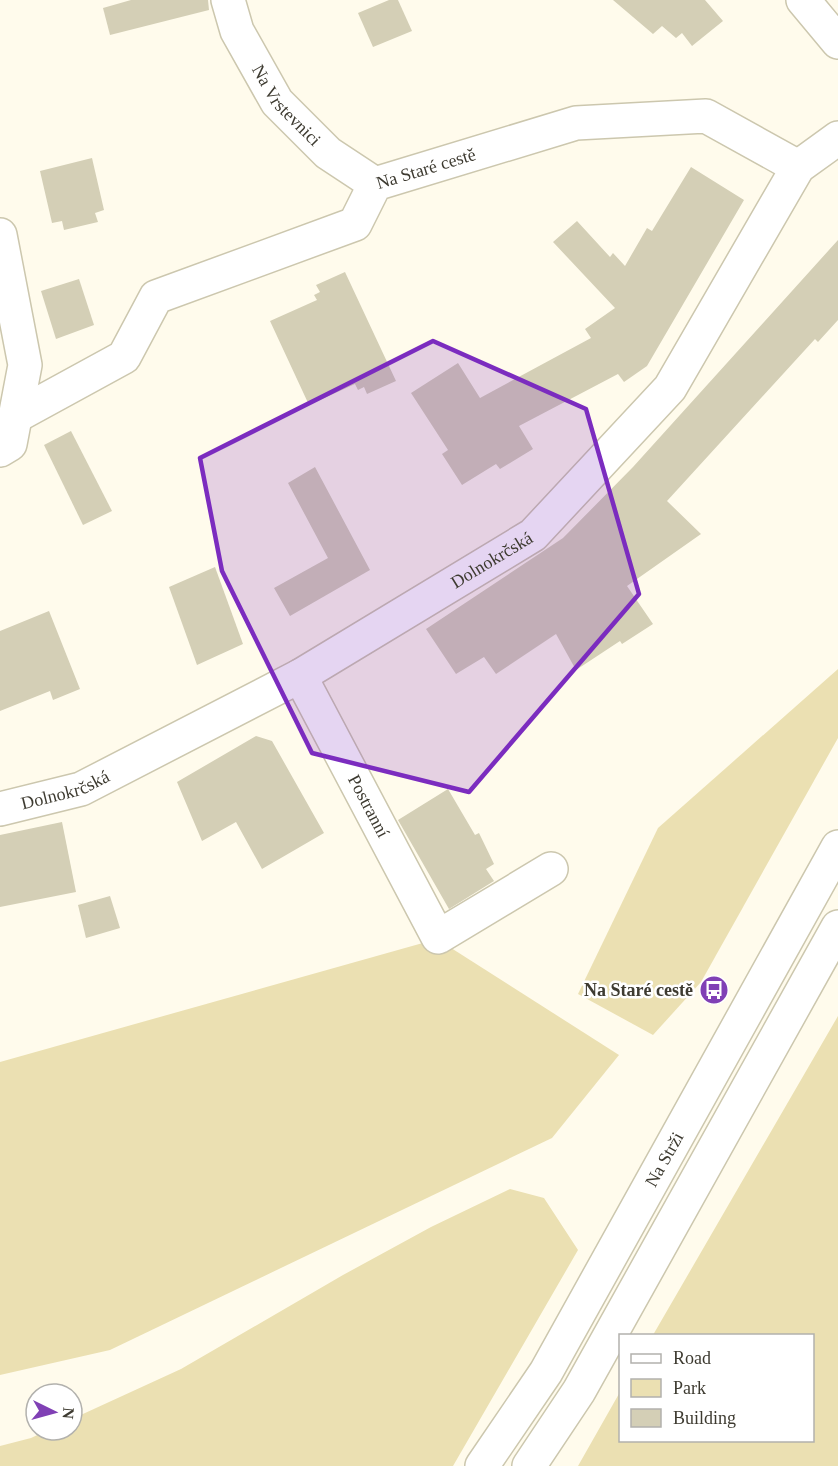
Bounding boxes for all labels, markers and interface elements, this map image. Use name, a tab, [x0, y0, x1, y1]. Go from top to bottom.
street label: Na Vrstevnici	[248, 61, 325, 150]
street label: Na Staré cestě	[374, 144, 478, 193]
street label: Dolnokrčská	[447, 528, 536, 592]
street label: Dolnokrčská	[19, 766, 113, 813]
street label: Postranní	[344, 771, 393, 841]
bus stop icon: Na Staré cestě	[698, 974, 730, 1006]
place label: Na Staré cestě	[584, 980, 693, 1000]
street label: Na Strži	[641, 1129, 687, 1190]
legend	[619, 1334, 814, 1442]
text: Road	[673, 1348, 711, 1368]
text: Park	[673, 1378, 706, 1398]
north arrow	[24, 1382, 84, 1442]
text: N	[59, 1407, 77, 1420]
text: Building	[673, 1408, 736, 1428]

